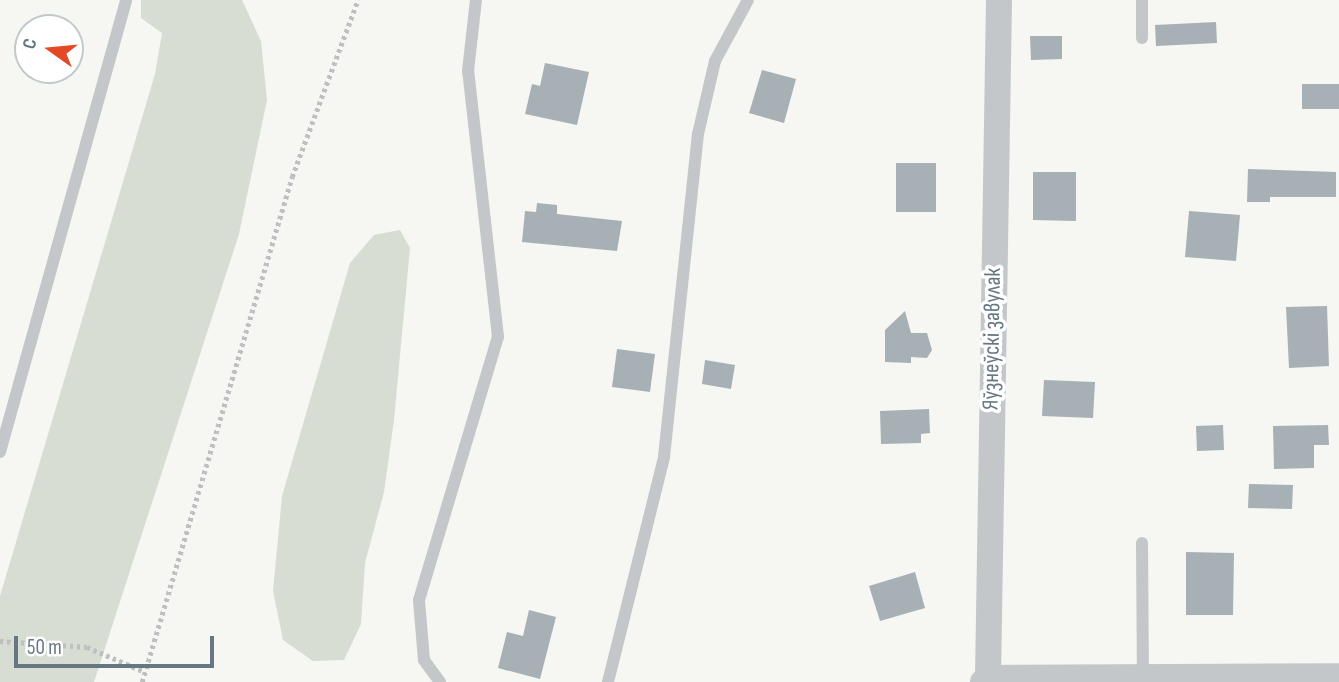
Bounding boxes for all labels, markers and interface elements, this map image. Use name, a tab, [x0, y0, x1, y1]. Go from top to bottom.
north arrow	[14, 14, 84, 84]
text: С	[18, 36, 43, 52]
street label: Яўзнеўскі завулак	[977, 268, 1007, 410]
scale bar	[18, 622, 217, 666]
text: 50 m	[27, 635, 62, 660]

